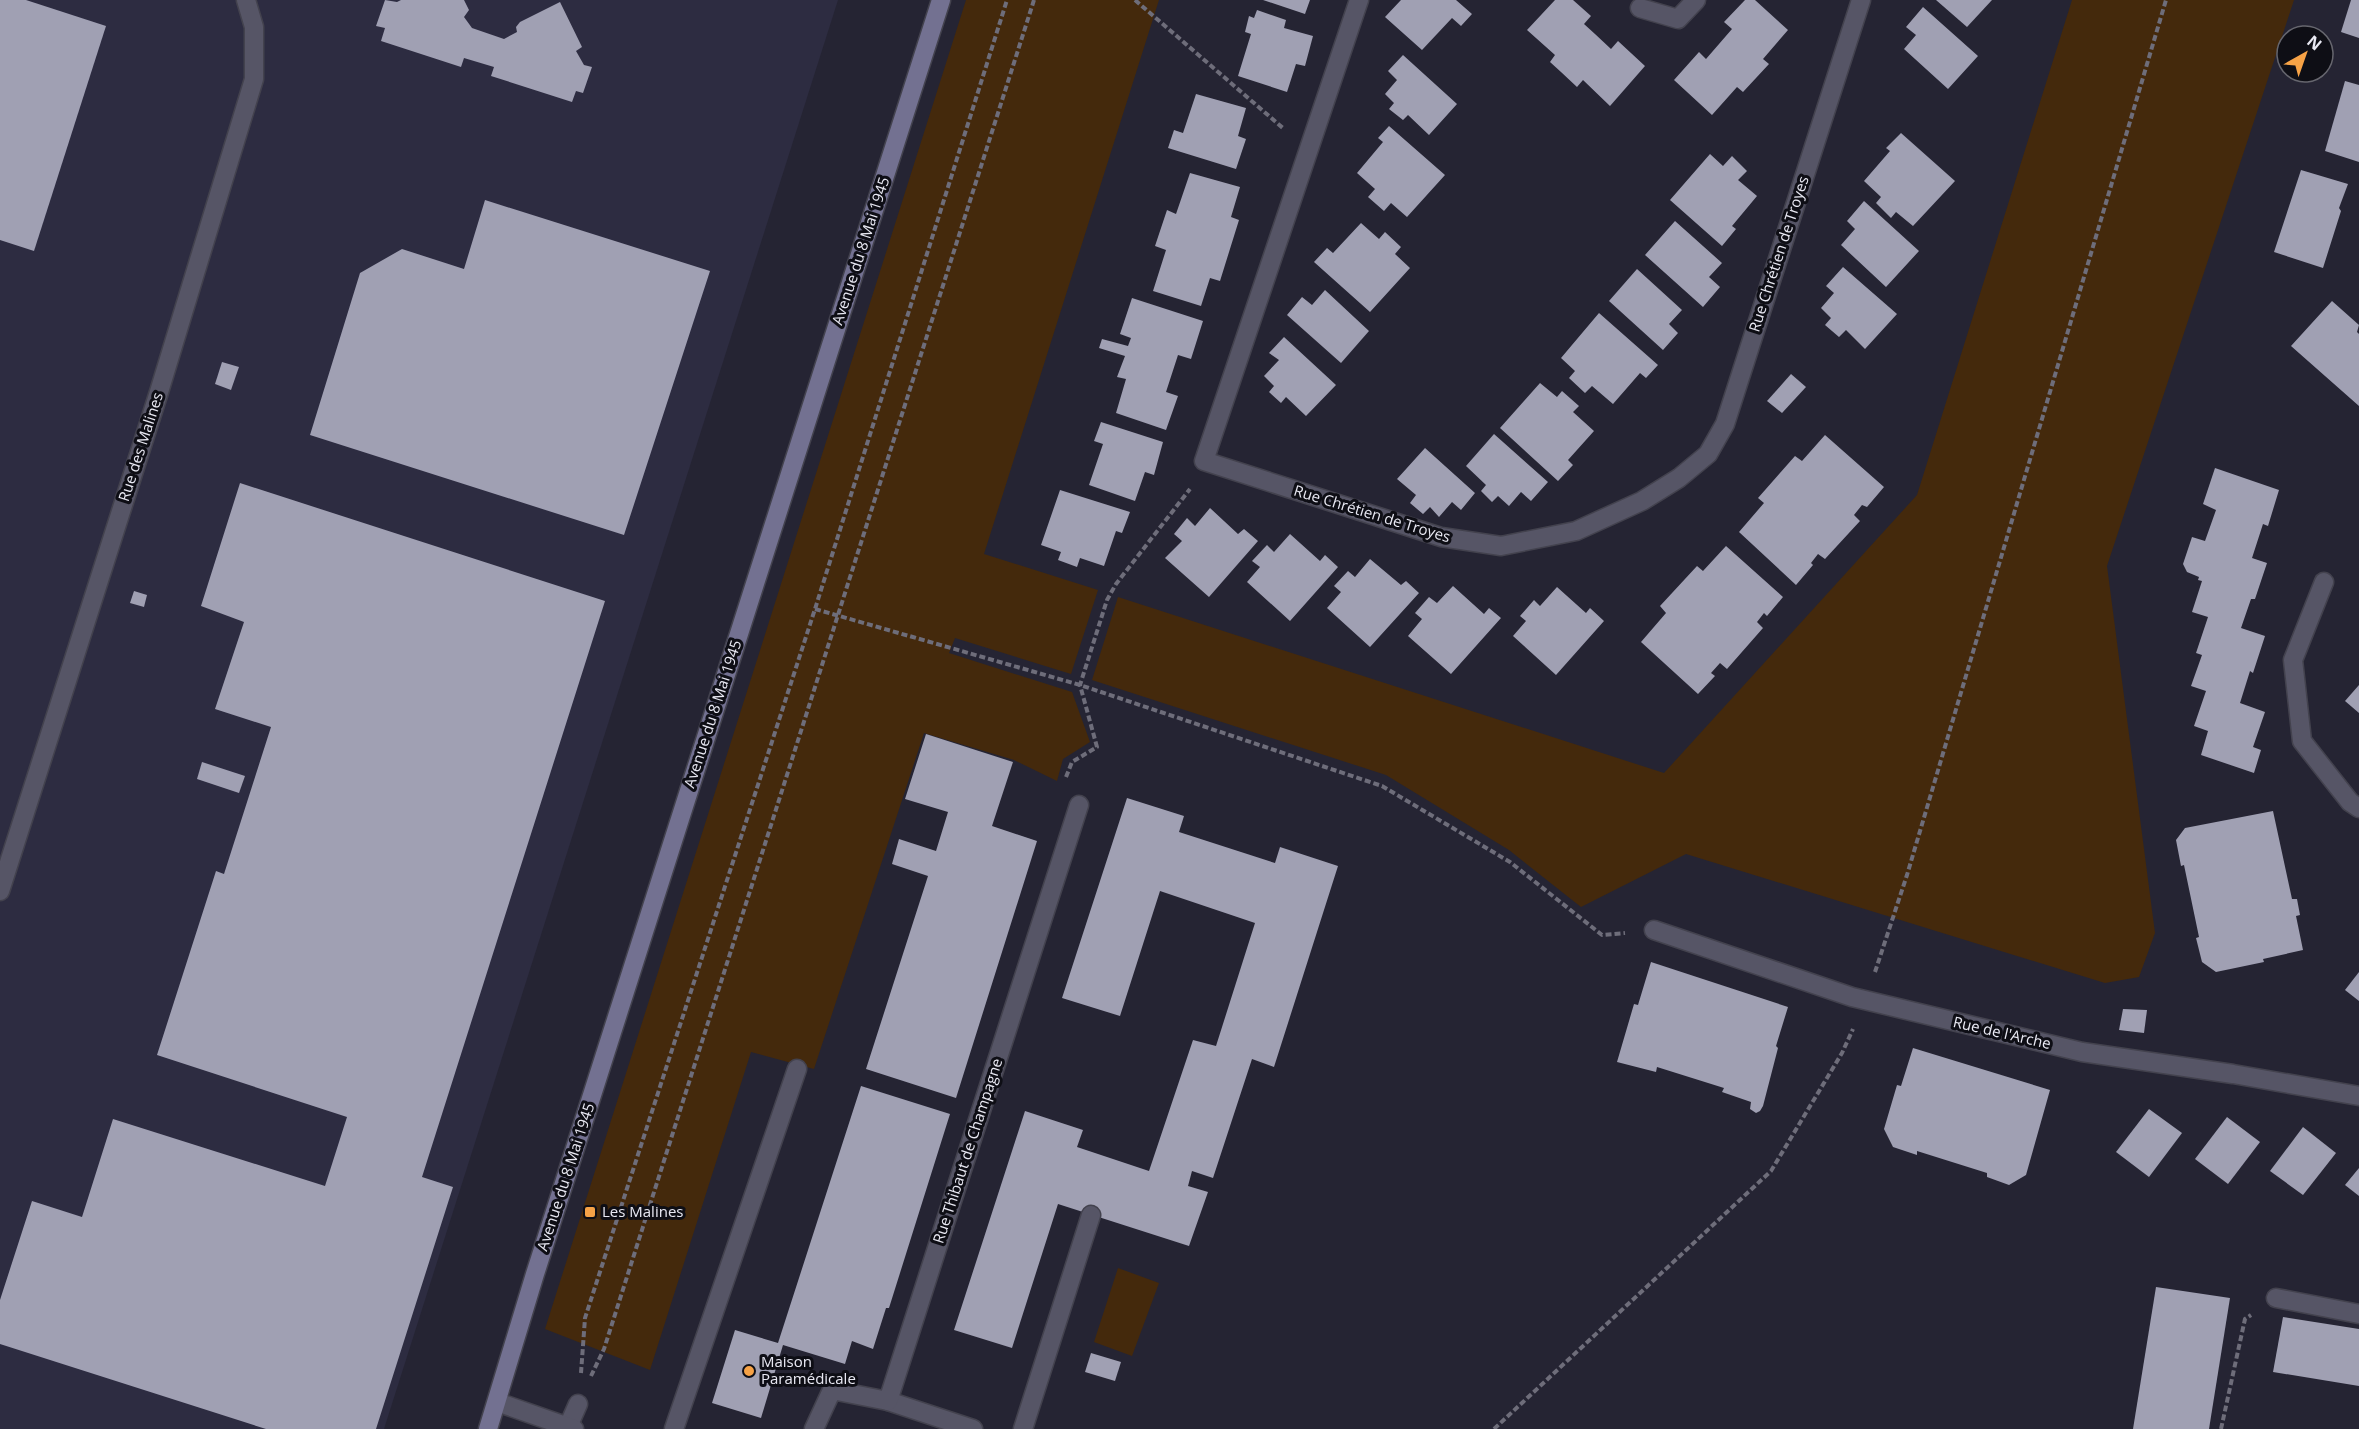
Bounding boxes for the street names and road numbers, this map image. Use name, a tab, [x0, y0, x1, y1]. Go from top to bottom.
street label: Rue Chrétien de Troyes	[1743, 173, 1813, 334]
street label: Avenue du 8 Mai 1945	[827, 174, 893, 327]
street label: Rue des Malines	[113, 390, 167, 504]
street label: Rue Chrétien de Troyes	[1292, 480, 1453, 546]
street label: Avenue du 8 Mai 1945	[679, 637, 745, 790]
street label: Rue de l'Arche	[1951, 1011, 2053, 1053]
street label: Rue Thibaut de Champagne	[928, 1056, 1006, 1246]
street label: Avenue du 8 Mai 1945	[532, 1100, 598, 1253]

